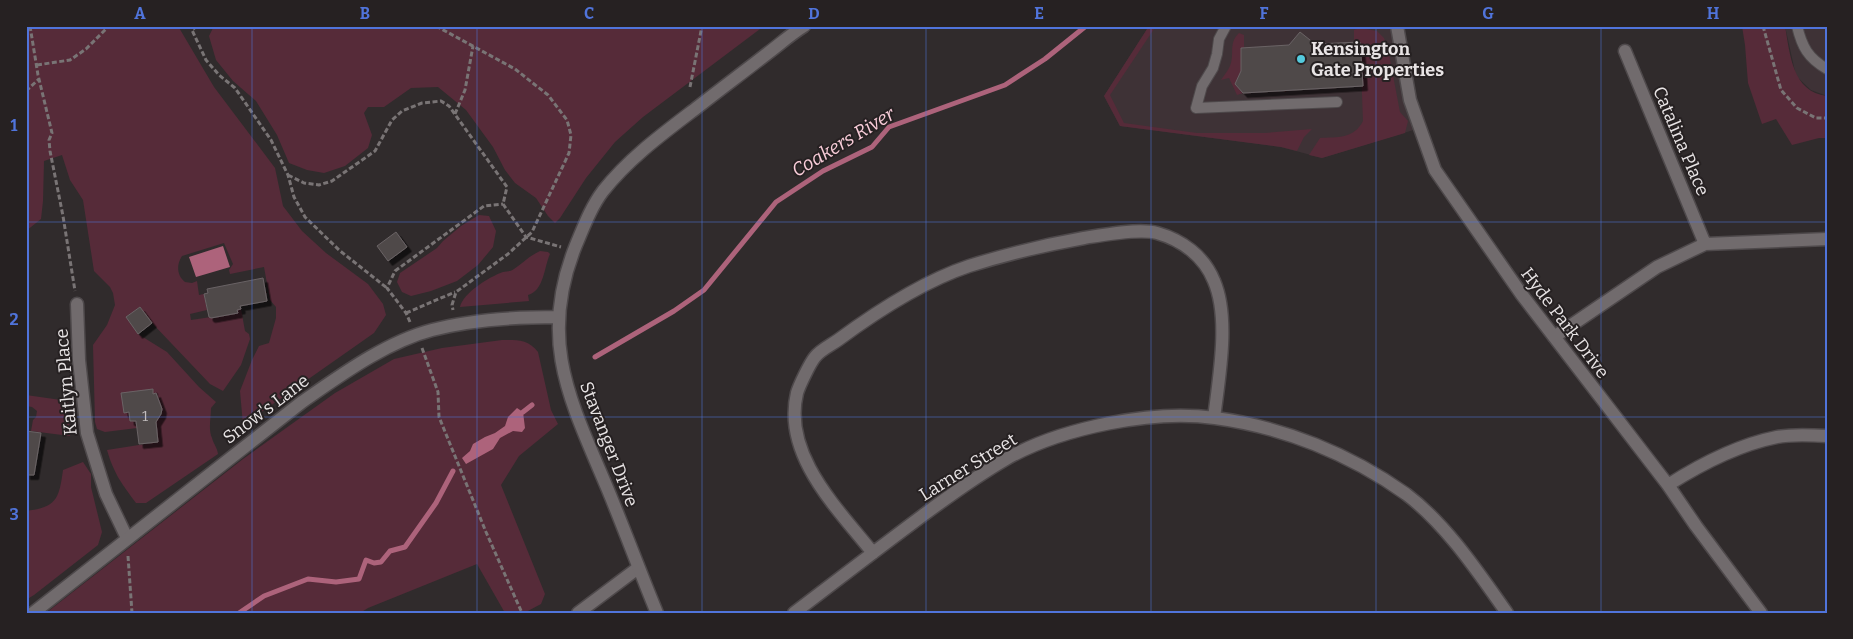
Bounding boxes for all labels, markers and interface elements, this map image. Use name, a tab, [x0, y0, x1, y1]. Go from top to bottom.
text: A	[134, 4, 146, 23]
text: B	[360, 4, 370, 23]
text: C	[584, 4, 594, 23]
text: D	[808, 4, 820, 23]
text: E	[1034, 4, 1044, 23]
text: F	[1260, 4, 1269, 23]
text: G	[1482, 4, 1494, 23]
text: H	[1707, 4, 1720, 23]
place label: Kensington Gate Properties	[1311, 38, 1444, 81]
marker: Kensington Gate Properties	[1295, 53, 1307, 65]
street label: Catalina Place	[1648, 83, 1714, 199]
water label: Coakers River	[787, 102, 900, 182]
text: 1	[11, 116, 18, 135]
street label: Hyde Park Drive	[1516, 263, 1614, 383]
text: 2	[9, 310, 19, 329]
street label: Kaitlyn Place	[50, 328, 82, 436]
street label: Snow's Lane	[219, 369, 313, 449]
street label: Stavanger Drive	[575, 378, 643, 510]
house number: 1	[142, 407, 148, 425]
street label: Larner Street	[915, 428, 1021, 506]
text: 3	[9, 505, 19, 524]

